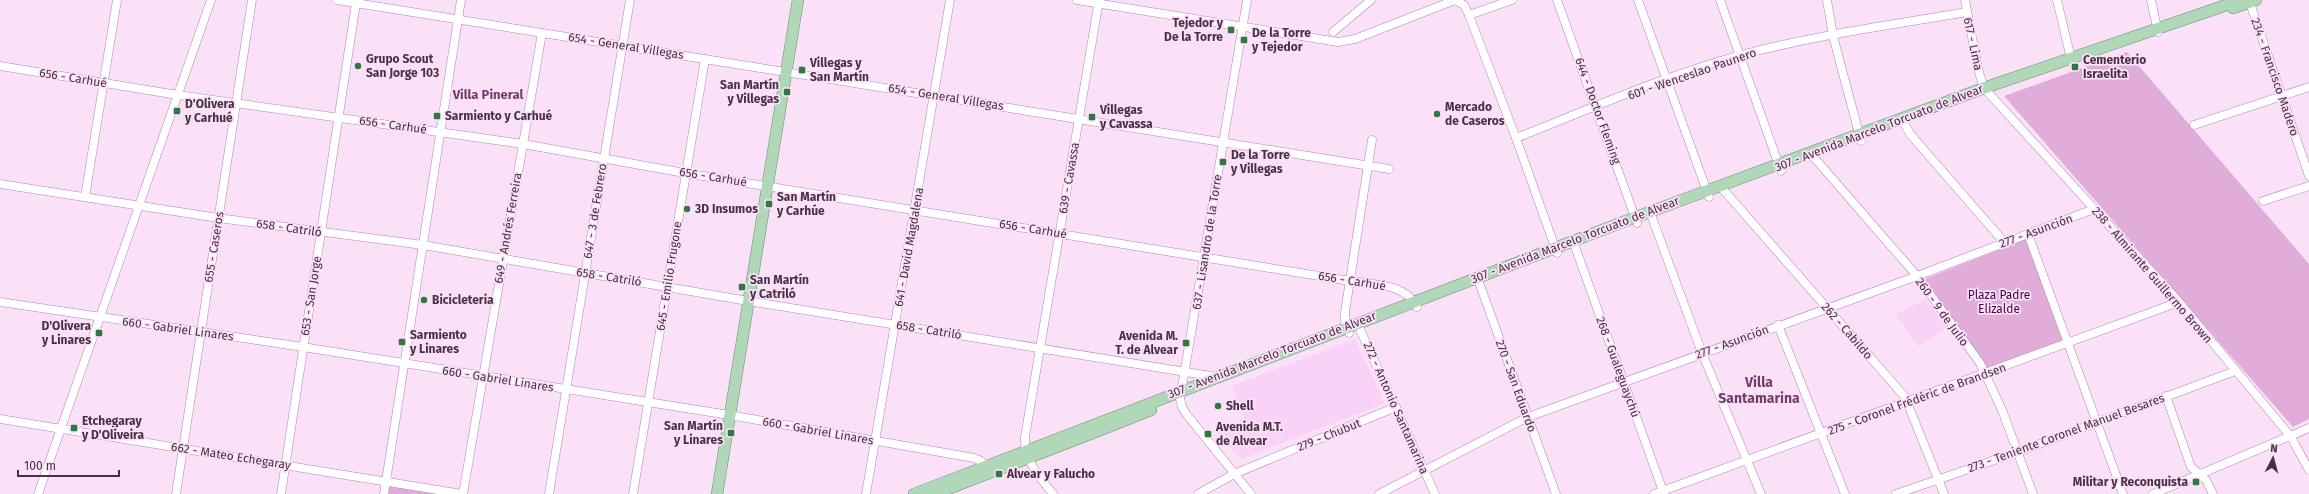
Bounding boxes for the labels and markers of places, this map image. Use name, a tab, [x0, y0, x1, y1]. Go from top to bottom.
place label: Tejedor y De la Torre	[1164, 16, 1224, 44]
marker: Tejedor y De la Torre	[1226, 25, 1236, 35]
place label: De la Torre y Tejedor	[1251, 26, 1311, 54]
marker: De la Torre y Tejedor	[1239, 35, 1249, 45]
place label: Grupo Scout San Jorge 103	[366, 52, 439, 80]
place label: Cementerio Israelita	[2083, 53, 2146, 81]
place label: Villegas y San Martín	[809, 56, 869, 84]
marker: Grupo Scout San Jorge 103	[353, 61, 363, 71]
marker: Cementerio Israelita	[2070, 62, 2080, 72]
marker: Villegas y San Martín	[797, 65, 807, 75]
place label: San Martín y Villegas	[720, 78, 779, 106]
marker: San Martín y Villegas	[782, 87, 792, 97]
place label: D'Olivera y Carhué	[184, 97, 235, 125]
place label: Mercado de Caseros	[1445, 100, 1505, 128]
place label: Villegas y Cavassa	[1099, 103, 1153, 131]
marker: D'Olivera y Carhué	[172, 106, 182, 116]
place label: Sarmiento y Carhué	[445, 109, 553, 123]
marker: Mercado de Caseros	[1432, 109, 1442, 119]
marker: Sarmiento y Carhué	[432, 111, 442, 121]
marker: Villegas y Cavassa	[1087, 112, 1097, 122]
place label: De la Torre y Villegas	[1230, 148, 1290, 176]
marker: De la Torre y Villegas	[1218, 157, 1228, 167]
place label: San Martín y Carhúe	[776, 190, 836, 218]
marker: San Martín y Carhúe	[764, 199, 774, 209]
place label: 3D Insumos	[694, 202, 758, 216]
marker: 3D Insumos	[682, 204, 692, 214]
place label: San Martín y Catriló	[749, 273, 809, 301]
marker: San Martín y Catriló	[737, 282, 747, 292]
place label: Bicicleteria	[432, 293, 494, 307]
marker: Bicicleteria	[419, 295, 429, 305]
place label: D'Olivera y Linares	[41, 319, 91, 347]
marker: D'Olivera y Linares	[94, 328, 104, 338]
place label: Sarmiento y Linares	[409, 328, 467, 356]
place label: Avenida M. T. de Alvear	[1115, 329, 1178, 357]
marker: Sarmiento y Linares	[397, 337, 407, 347]
marker: Avenida M. T. de Alvear	[1181, 338, 1191, 348]
place label: Shell	[1226, 399, 1254, 413]
marker: Shell	[1213, 401, 1223, 411]
place label: Etchegaray y D'Oliveira	[81, 414, 144, 442]
place label: San Martín y Linares	[664, 419, 723, 447]
place label: Avenida M.T. de Alvear	[1215, 420, 1283, 448]
marker: Etchegaray y D'Oliveira	[69, 423, 79, 433]
marker: San Martín y Linares	[726, 428, 736, 438]
marker: Avenida M.T. de Alvear	[1203, 429, 1213, 439]
place label: Alvear y Falucho	[1006, 467, 1095, 481]
marker: Alvear y Falucho	[994, 469, 1004, 479]
place label: Militar y Reconquista	[2073, 475, 2188, 489]
marker: Militar y Reconquista	[2191, 477, 2201, 487]

